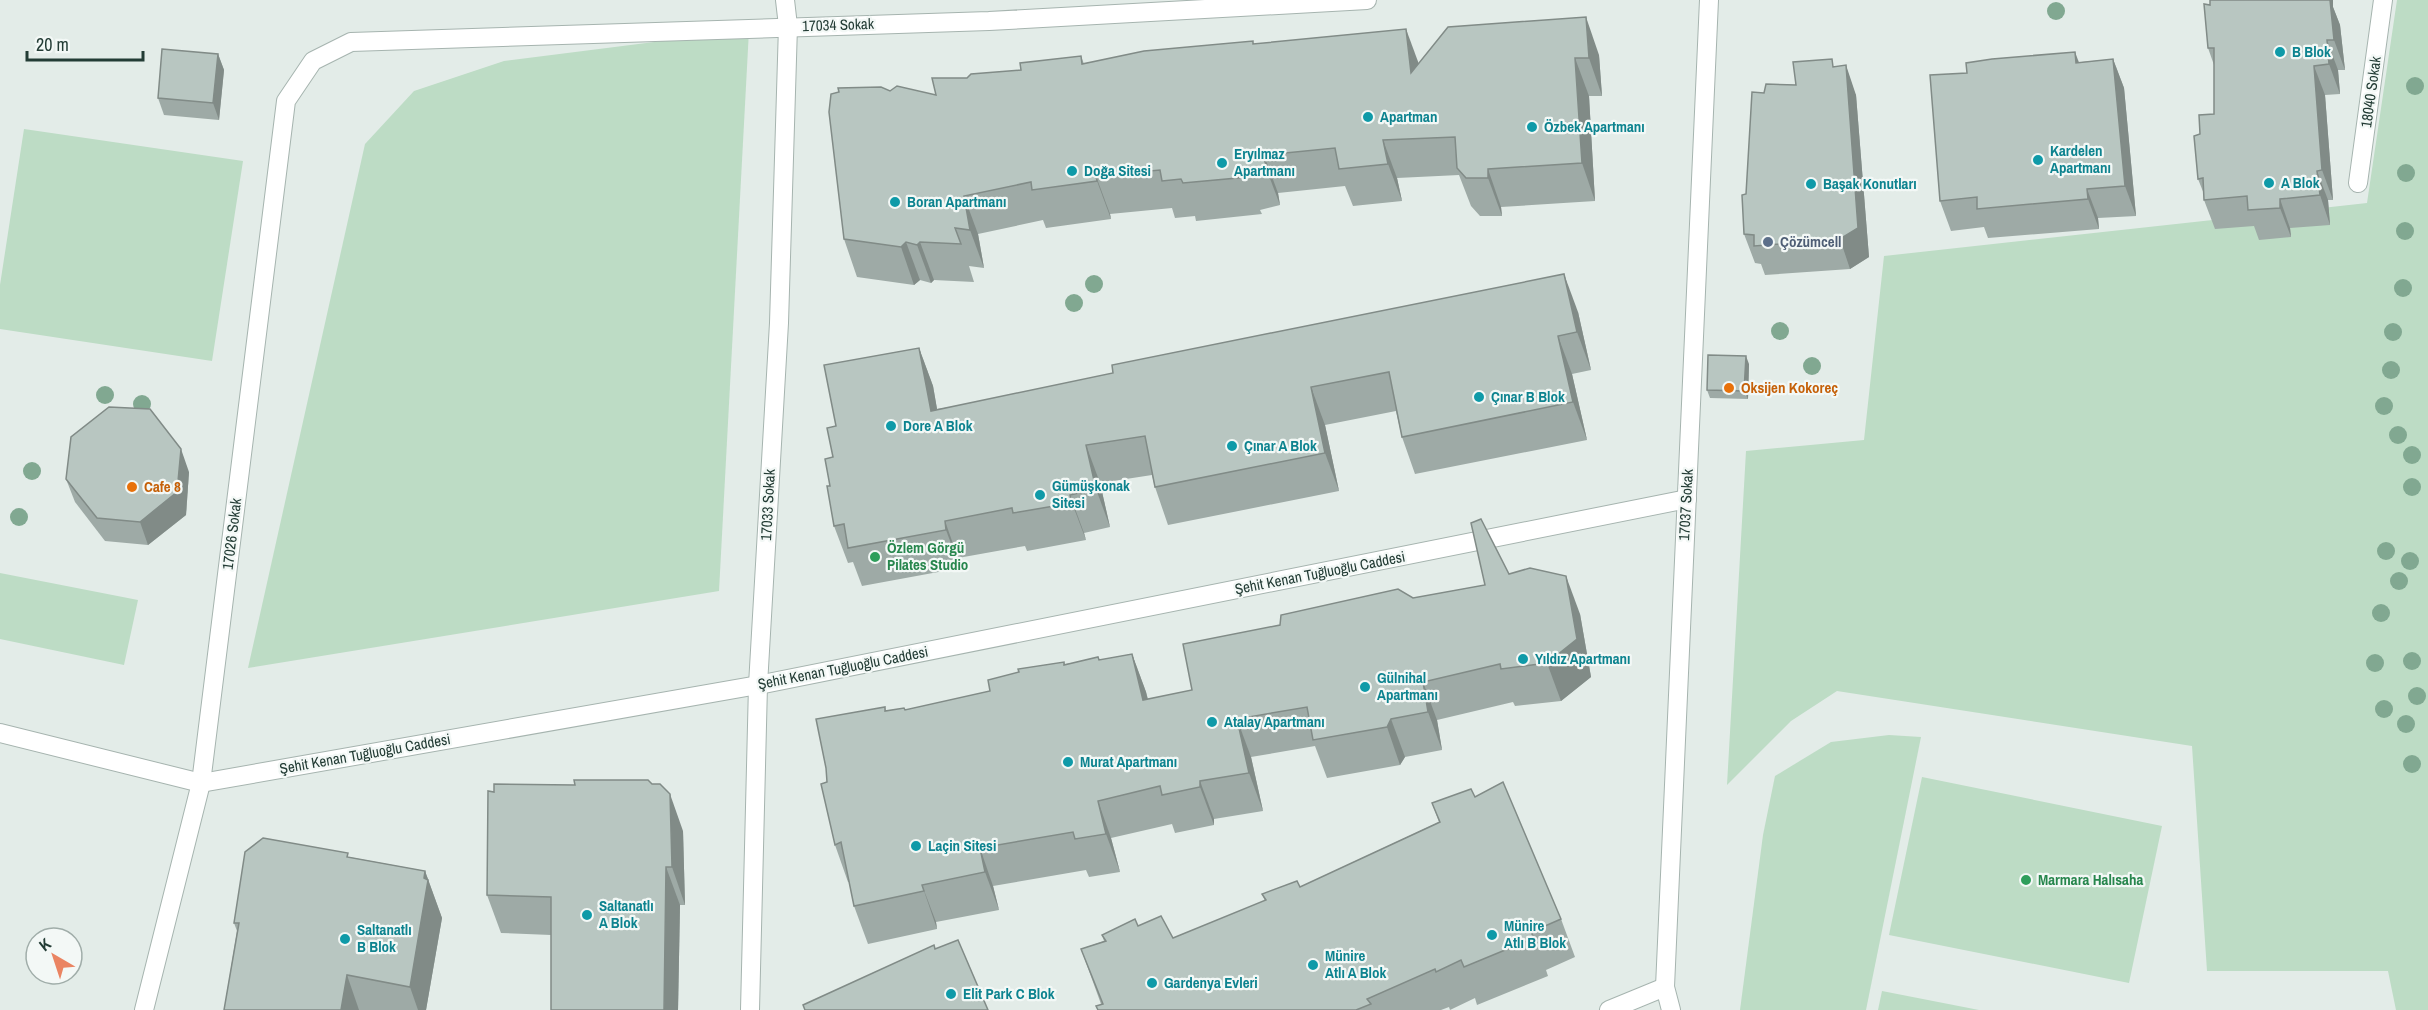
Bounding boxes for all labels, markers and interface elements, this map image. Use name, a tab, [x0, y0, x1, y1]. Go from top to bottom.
street label: 17034 Sokak	[802, 13, 875, 36]
scale bar	[27, 24, 142, 62]
text: 20 m	[36, 32, 69, 57]
place label: B Blok	[2292, 41, 2331, 62]
marker: B Blok	[2273, 45, 2287, 59]
street label: 18040 Sokak	[2355, 54, 2386, 129]
place label: Apartman	[1380, 106, 1437, 127]
marker: Apartman	[1361, 110, 1375, 124]
place label: Özbek Apartmanı	[1544, 116, 1645, 137]
marker: Özbek Apartmanı	[1525, 120, 1539, 134]
place label: Kardelen Apartmanı	[2050, 140, 2111, 178]
place label: Eryılmaz Apartmanı	[1234, 143, 1295, 181]
marker: Kardelen Apartmanı	[2031, 153, 2045, 167]
marker: Eryılmaz Apartmanı	[1215, 156, 1229, 170]
place label: Doğa Sitesi	[1084, 160, 1151, 181]
marker: Doğa Sitesi	[1065, 164, 1079, 178]
place label: A Blok	[2281, 172, 2320, 193]
place label: Başak Konutları	[1823, 173, 1917, 194]
marker: A Blok	[2262, 176, 2276, 190]
marker: Başak Konutları	[1804, 177, 1818, 191]
place label: Boran Apartmanı	[907, 191, 1006, 212]
marker: Boran Apartmanı	[888, 195, 902, 209]
place label: Çözümcell	[1780, 231, 1842, 252]
marker: Çözümcell	[1761, 235, 1775, 249]
place label: Oksijen Kokoreç	[1741, 377, 1838, 398]
marker: Oksijen Kokoreç	[1722, 381, 1736, 395]
place label: Çınar B Blok	[1491, 386, 1565, 407]
marker: Çınar B Blok	[1472, 390, 1486, 404]
place label: Dore A Blok	[903, 415, 973, 436]
marker: Dore A Blok	[884, 419, 898, 433]
place label: Çınar A Blok	[1244, 435, 1317, 456]
marker: Çınar A Blok	[1225, 439, 1239, 453]
street label: 17033 Sokak	[755, 468, 780, 541]
street label: 17037 Sokak	[1673, 468, 1698, 541]
place label: Gümüşkonak Sitesi	[1052, 475, 1130, 513]
place label: Cafe 8	[144, 476, 181, 497]
marker: Cafe 8	[125, 480, 139, 494]
marker: Gümüşkonak Sitesi	[1033, 488, 1047, 502]
street label: 17026 Sokak	[217, 496, 246, 571]
place label: Özlem Görgü Pilates Studio	[887, 537, 968, 575]
street label: Şehit Kenan Tuğluoğlu Caddesi	[1233, 546, 1407, 599]
marker: Özlem Görgü Pilates Studio	[868, 550, 882, 564]
street label: Şehit Kenan Tuğluoğlu Caddesi	[756, 641, 930, 694]
place label: Yıldız Apartmanı	[1535, 648, 1630, 669]
marker: Yıldız Apartmanı	[1516, 652, 1530, 666]
place label: Gülnihal Apartmanı	[1377, 667, 1438, 705]
marker: Gülnihal Apartmanı	[1358, 680, 1372, 694]
place label: Atalay Apartmanı	[1224, 711, 1325, 732]
marker: Atalay Apartmanı	[1205, 715, 1219, 729]
street label: Şehit Kenan Tuğluoğlu Caddesi	[278, 728, 452, 779]
place label: Murat Apartmanı	[1080, 751, 1177, 772]
marker: Murat Apartmanı	[1061, 755, 1075, 769]
place label: Laçin Sitesi	[928, 835, 996, 856]
marker: Laçin Sitesi	[909, 839, 923, 853]
place label: Marmara Halısaha	[2038, 869, 2143, 890]
marker: Marmara Halısaha	[2019, 873, 2033, 887]
place label: Saltanatlı A Blok	[599, 895, 654, 933]
marker: Saltanatlı A Blok	[580, 908, 594, 922]
place label: Münire Atlı B Blok	[1504, 915, 1566, 953]
place label: Saltanatlı B Blok	[357, 919, 412, 957]
north arrow	[24, 926, 84, 986]
marker: Münire Atlı B Blok	[1485, 928, 1499, 942]
text: K	[34, 932, 56, 956]
marker: Saltanatlı B Blok	[338, 932, 352, 946]
place label: Münire Atlı A Blok	[1325, 945, 1386, 983]
marker: Münire Atlı A Blok	[1306, 958, 1320, 972]
place label: Gardenya Evleri	[1164, 972, 1258, 993]
marker: Gardenya Evleri	[1145, 976, 1159, 990]
place label: Elit Park C Blok	[963, 983, 1055, 1004]
marker: Elit Park C Blok	[944, 987, 958, 1001]

